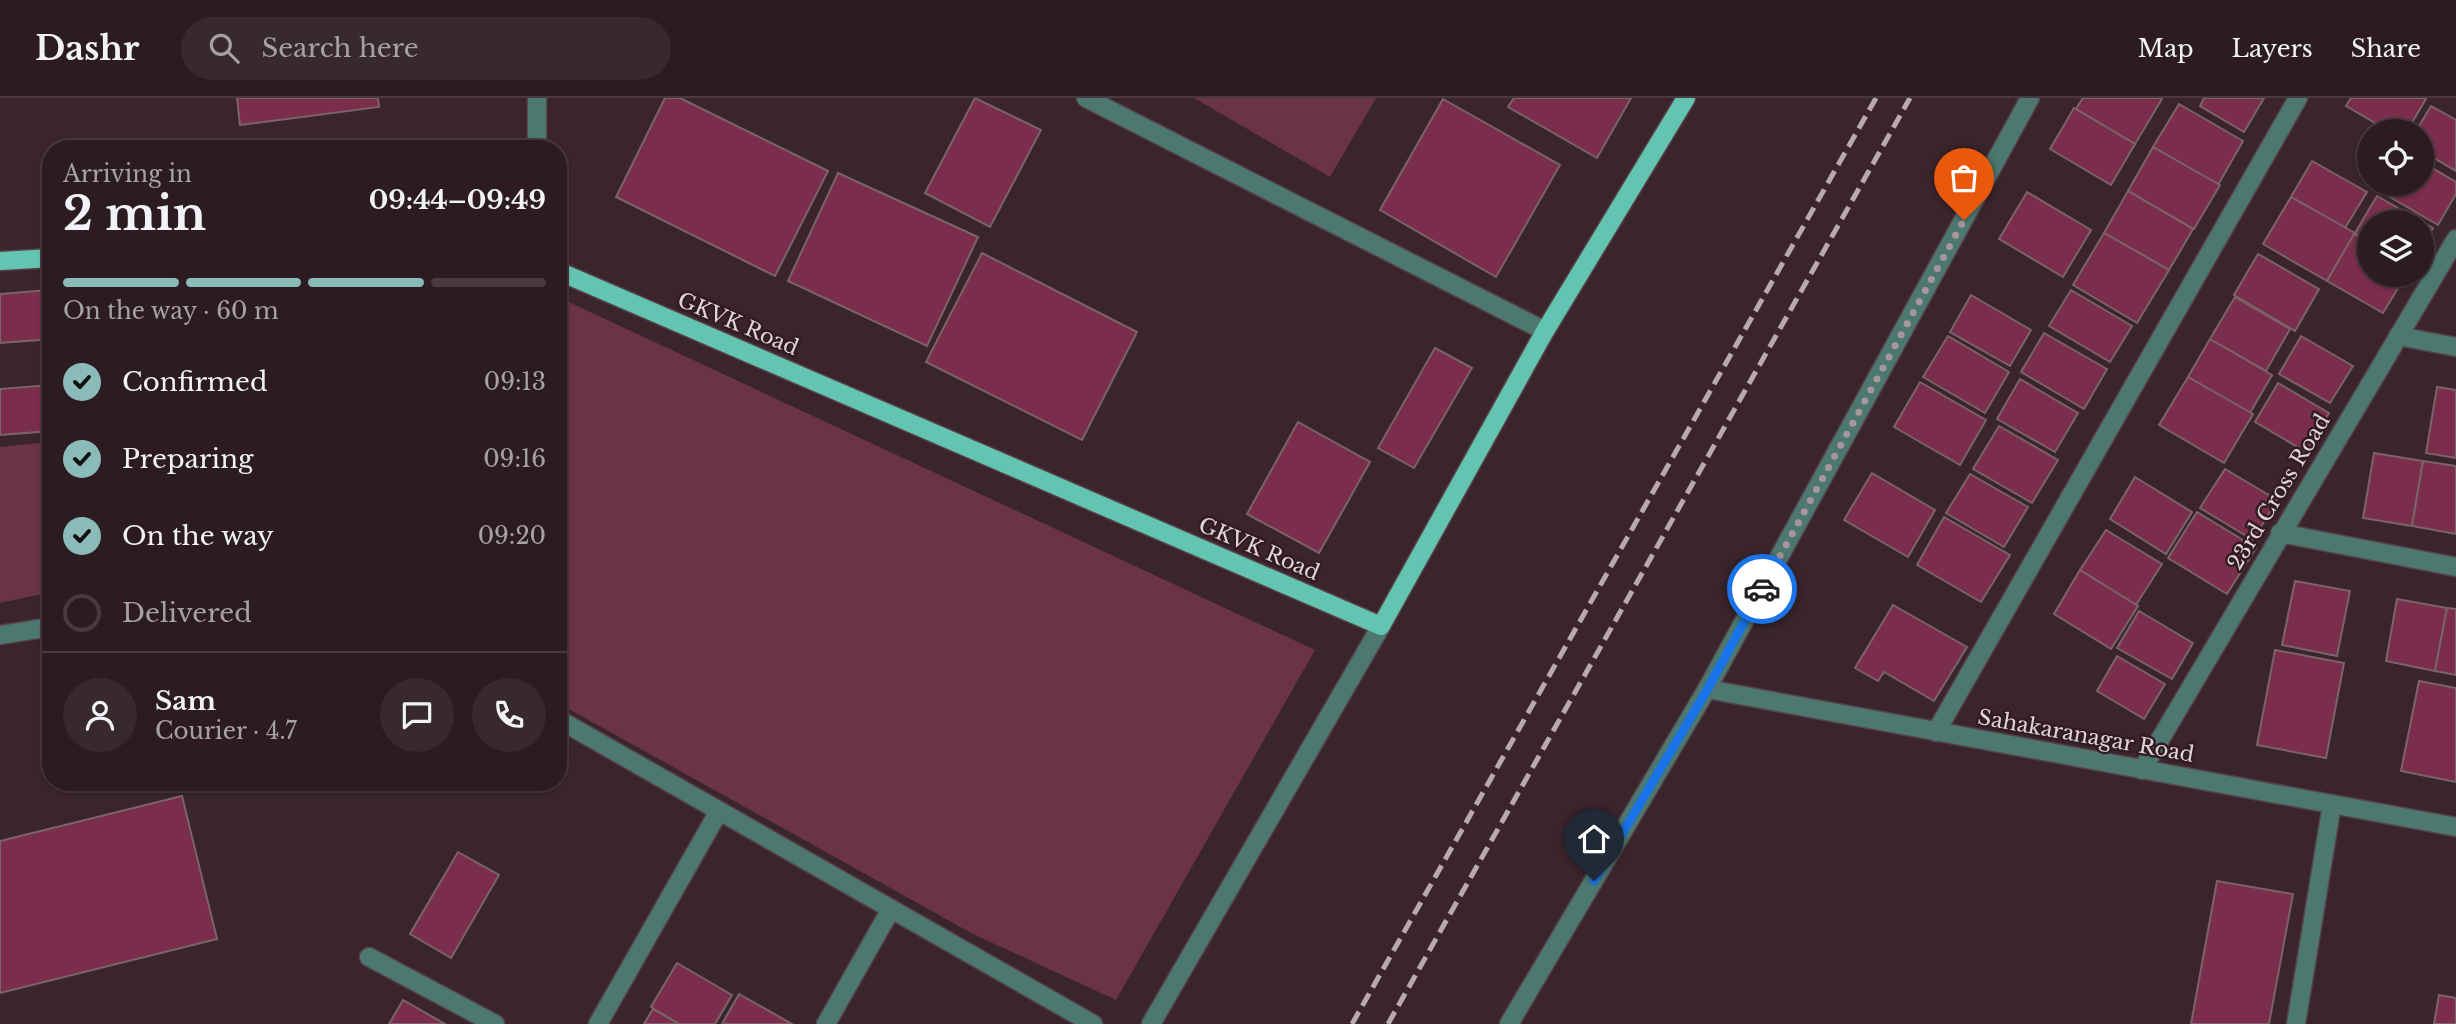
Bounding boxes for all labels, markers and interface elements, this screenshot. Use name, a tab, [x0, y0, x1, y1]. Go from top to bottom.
search box	[181, 17, 671, 80]
text: Dashr	[35, 28, 139, 69]
icon: search	[205, 29, 243, 67]
text: Search here	[261, 32, 419, 64]
text: Map	[2138, 34, 2194, 63]
text: Layers	[2232, 34, 2313, 63]
text: Share	[2351, 34, 2421, 63]
map controls	[2357, 119, 2434, 287]
button: locate	[2357, 119, 2434, 196]
pin	[1934, 148, 1994, 220]
icon: bag	[1945, 159, 1983, 197]
text: Arriving in	[63, 160, 192, 188]
text: 09:44–09:49	[369, 184, 546, 216]
text: 2 min	[63, 185, 206, 242]
button: layers	[2357, 210, 2434, 287]
street label: GKVK Road	[674, 287, 802, 361]
text: On the way · 60 m	[63, 297, 279, 325]
icon: check	[63, 363, 101, 401]
text: Confirmed	[122, 366, 267, 398]
text: 09:13	[484, 368, 546, 396]
street label: 23rd Cross Road	[2222, 409, 2336, 575]
icon: check	[63, 440, 101, 478]
text: Preparing	[122, 443, 254, 475]
text: 09:16	[483, 445, 546, 473]
street label: GKVK Road	[1195, 512, 1323, 586]
icon: check	[63, 517, 101, 555]
text: On the way	[122, 520, 274, 552]
text: 09:20	[478, 522, 546, 550]
courier	[1727, 554, 1797, 624]
icon: car	[1743, 570, 1781, 608]
text: Delivered	[122, 597, 252, 629]
button: person	[63, 678, 137, 752]
button: chat	[380, 678, 454, 752]
button: phone	[472, 678, 546, 752]
text: Sam	[155, 685, 216, 717]
street label: Sahakaranagar Road	[1976, 704, 2196, 768]
text: Courier · 4.7	[155, 717, 297, 745]
pin	[1564, 809, 1624, 881]
icon: home	[1575, 820, 1613, 858]

